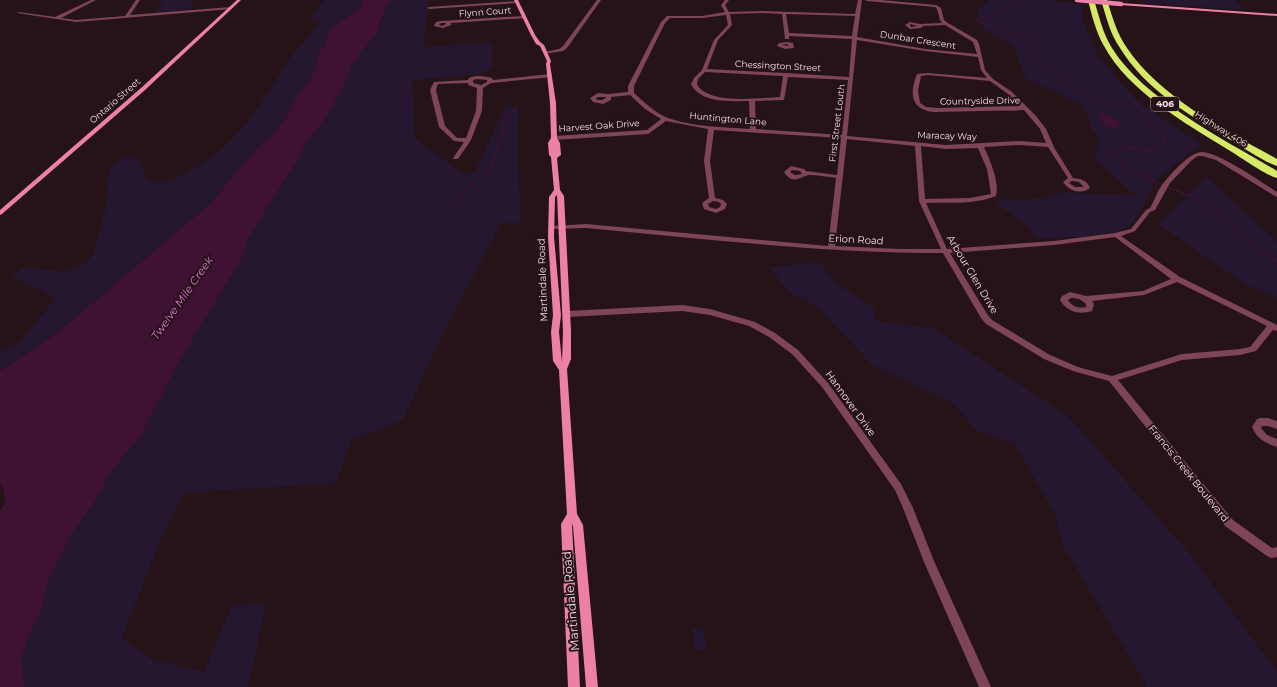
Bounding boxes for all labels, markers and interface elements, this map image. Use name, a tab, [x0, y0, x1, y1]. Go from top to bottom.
street label: Flynn Court	[458, 4, 512, 19]
street label: Dunbar Crescent	[879, 28, 957, 51]
street label: Chessington Street	[735, 58, 822, 73]
street label: Ontario Street	[87, 75, 143, 126]
street label: First Street Louth	[826, 83, 847, 162]
street label: Countryside Drive	[940, 94, 1021, 107]
road number: 406	[1151, 97, 1179, 111]
street label: Highway 406	[1193, 108, 1250, 149]
street label: Huntington Lane	[689, 110, 768, 127]
street label: Harvest Oak Drive	[558, 117, 640, 134]
street label: Maracay Way	[917, 129, 977, 142]
street label: Erion Road	[828, 232, 884, 247]
street label: Arbour Glen Drive	[944, 233, 1001, 316]
street label: Martindale Road	[535, 238, 550, 322]
water label: Twelve Mile Creek	[148, 253, 216, 342]
street label: Hannover Drive	[822, 368, 879, 439]
street label: Francis Creek Boulevard	[1146, 422, 1232, 524]
street label: Martindale Road	[559, 551, 582, 651]

